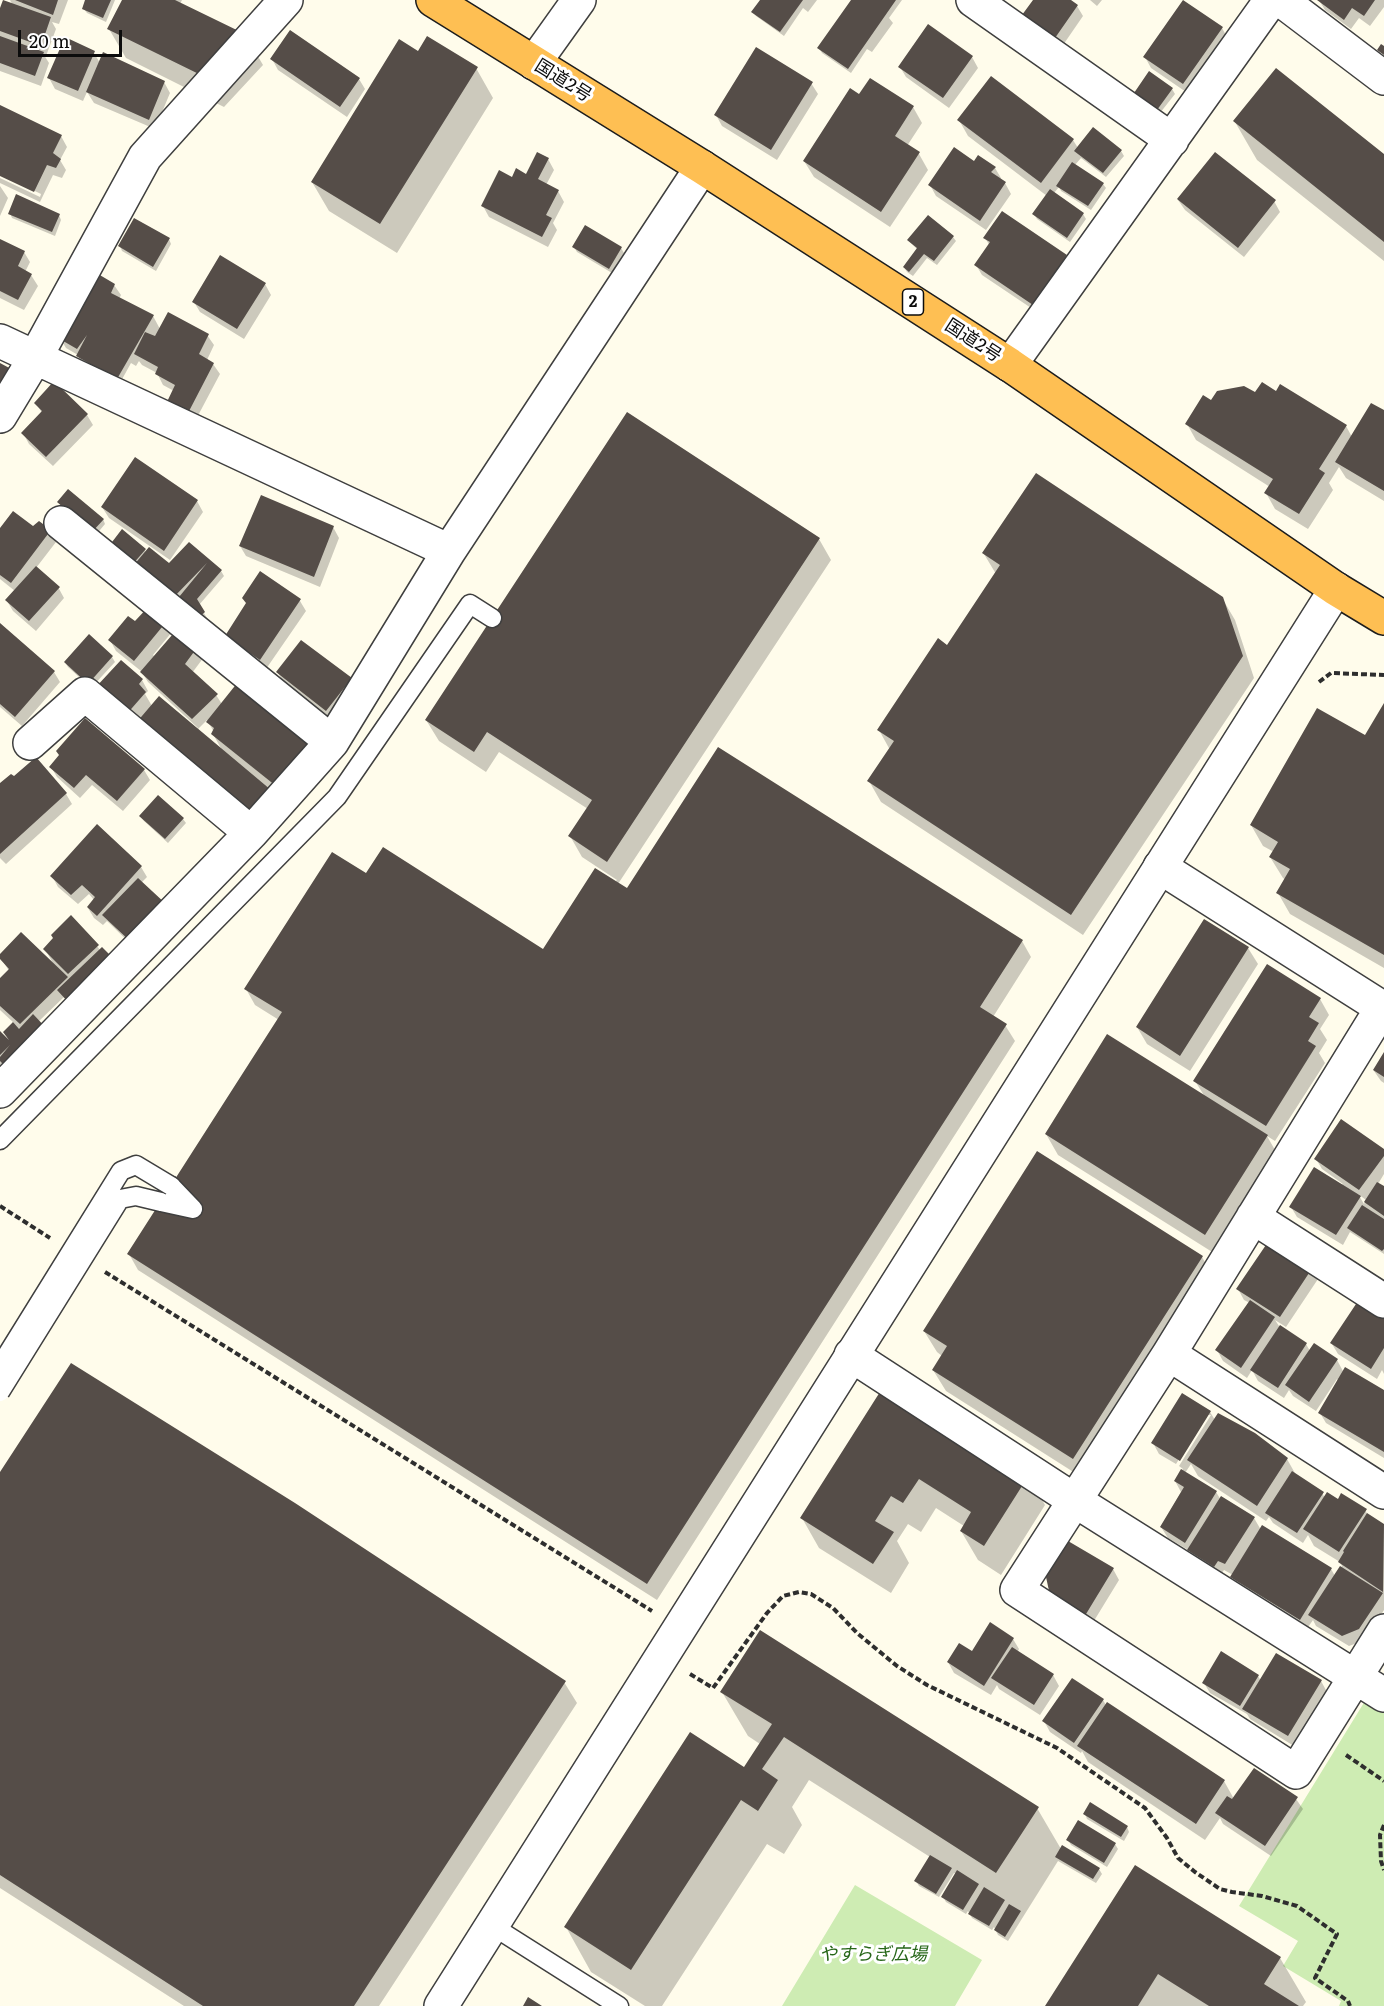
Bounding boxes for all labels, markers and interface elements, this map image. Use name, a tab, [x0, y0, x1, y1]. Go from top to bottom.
scale bar	[21, 18, 124, 56]
text: 20 m	[29, 27, 70, 54]
street label: 国道2号	[531, 55, 595, 107]
road number: 2	[902, 289, 924, 315]
street label: 国道2号	[941, 315, 1005, 367]
park label: やすらぎ広場	[819, 1944, 927, 1966]

